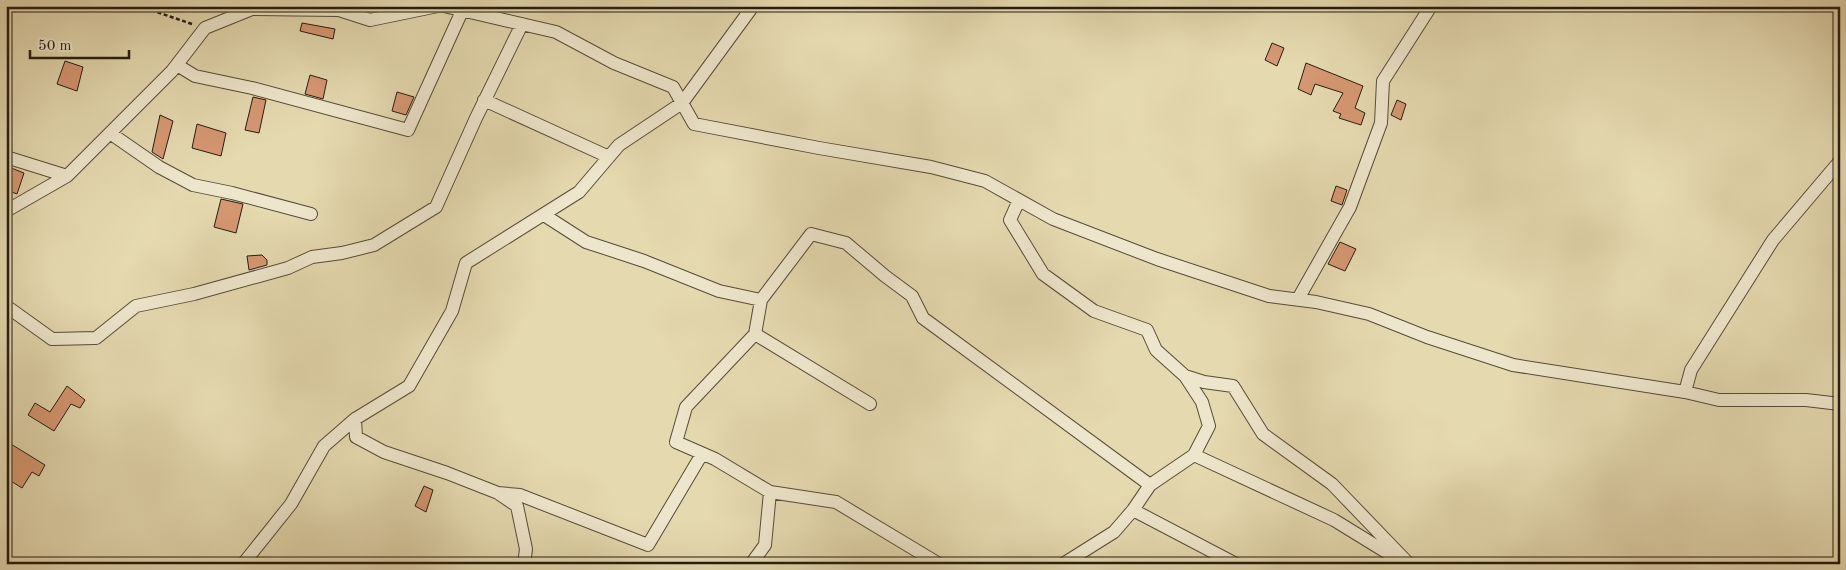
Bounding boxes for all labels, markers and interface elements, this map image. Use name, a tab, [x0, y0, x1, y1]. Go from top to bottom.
scale bar	[30, 28, 129, 60]
text: 50 m	[38, 39, 72, 54]

